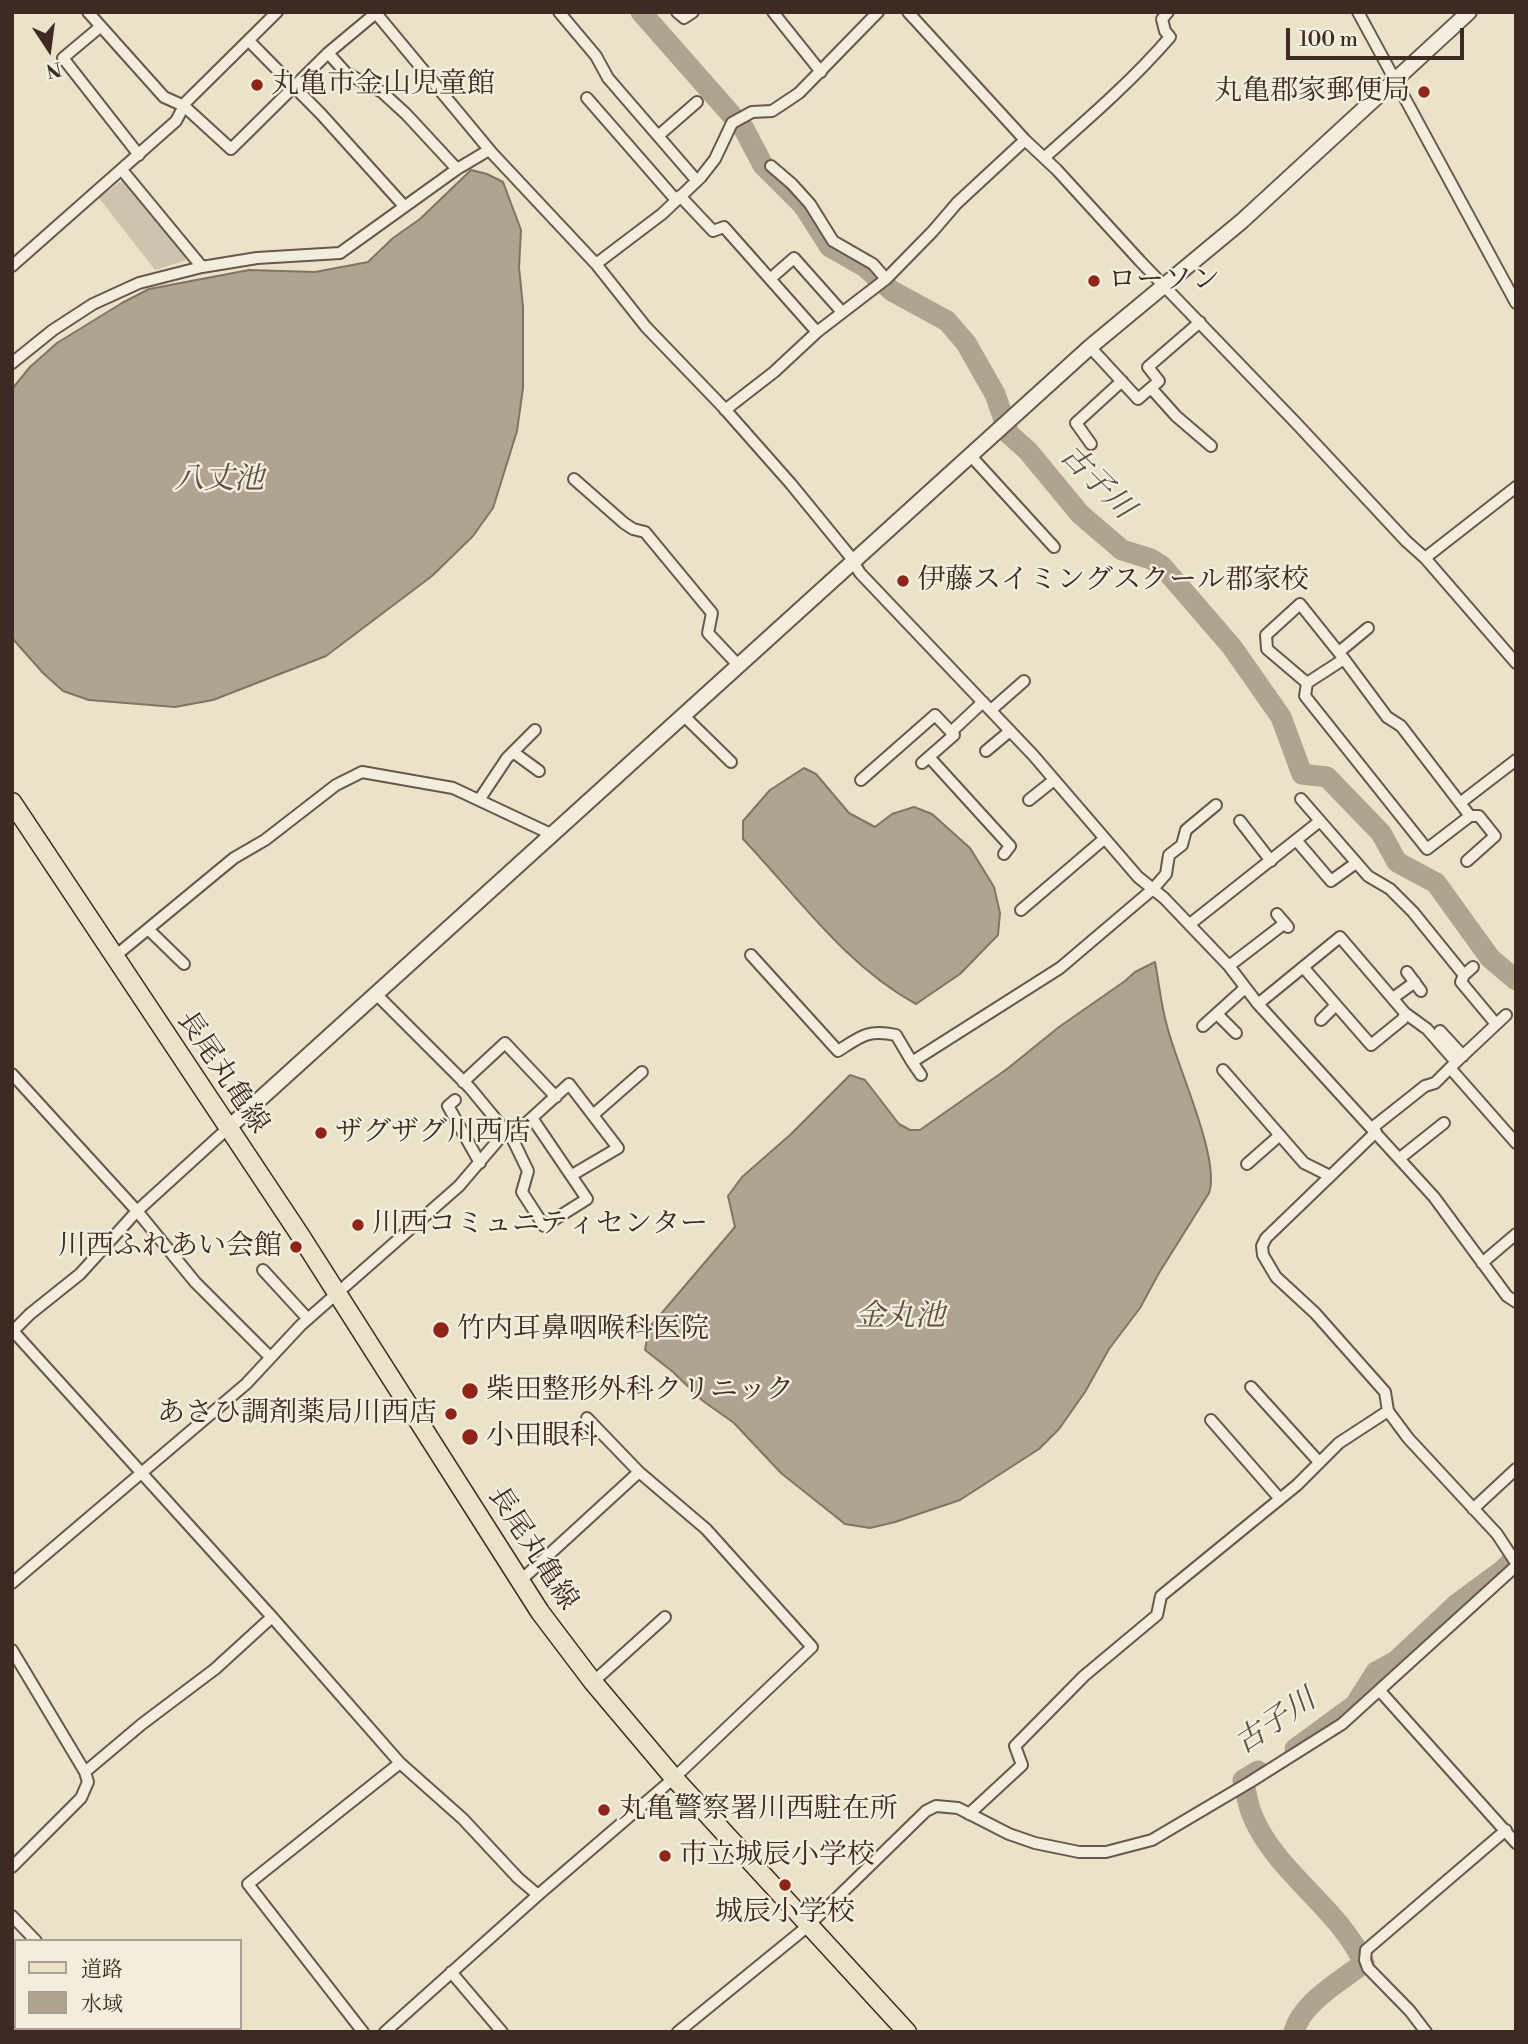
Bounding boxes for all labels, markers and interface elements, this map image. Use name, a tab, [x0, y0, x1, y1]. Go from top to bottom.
north arrow	[14, 14, 84, 84]
scale bar	[1290, 14, 1468, 58]
text: 100 m	[1299, 27, 1358, 53]
text: N	[44, 56, 64, 83]
place label: 丸亀市金山児童館	[271, 68, 495, 102]
place label: 丸亀郡家郵便局	[1214, 75, 1410, 109]
marker: 丸亀市金山児童館	[249, 77, 265, 93]
marker: 丸亀郡家郵便局	[1416, 84, 1432, 100]
place label: ローソン	[1108, 264, 1220, 298]
marker: ローソン	[1086, 273, 1102, 289]
water label: 古子川	[1051, 438, 1141, 528]
water label: 八丈池	[174, 463, 264, 499]
place label: 伊藤スイミングスクール郡家校	[917, 564, 1309, 598]
marker: 伊藤スイミングスクール郡家校	[895, 573, 911, 589]
street label: 長尾丸亀線	[169, 1006, 275, 1140]
place label: ザグザグ川西店	[335, 1116, 531, 1150]
marker: ザグザグ川西店	[313, 1125, 329, 1141]
place label: 川西コミュニティセンター	[372, 1208, 708, 1242]
marker: 川西コミュニティセンター	[350, 1217, 366, 1233]
place label: 川西ふれあい会館	[58, 1230, 282, 1264]
marker: 川西ふれあい会館	[288, 1239, 304, 1255]
water label: 金丸池	[855, 1300, 945, 1336]
place label: 竹内耳鼻咽喉科医院	[457, 1313, 709, 1347]
marker: 竹内耳鼻咽喉科医院	[431, 1320, 451, 1340]
place label: 柴田整形外科クリニック	[486, 1374, 794, 1408]
marker: 柴田整形外科クリニック	[460, 1381, 480, 1401]
place label: あさひ調剤薬局川西店	[157, 1397, 437, 1431]
marker: あさひ調剤薬局川西店	[443, 1406, 459, 1422]
place label: 小田眼科	[486, 1420, 598, 1454]
marker: 小田眼科	[460, 1427, 480, 1447]
street label: 長尾丸亀線	[480, 1481, 584, 1617]
water label: 古子川	[1229, 1683, 1323, 1763]
place label: 丸亀警察署川西駐在所	[618, 1793, 898, 1827]
marker: 丸亀警察署川西駐在所	[596, 1802, 612, 1818]
place label: 市立城辰小学校	[679, 1839, 875, 1873]
marker: 市立城辰小学校	[657, 1848, 673, 1864]
marker: 城辰小学校	[777, 1877, 793, 1893]
place label: 城辰小学校	[715, 1896, 855, 1930]
legend	[14, 1939, 242, 2030]
text: 道路	[81, 1957, 123, 1983]
text: 水域	[81, 1992, 123, 2018]

